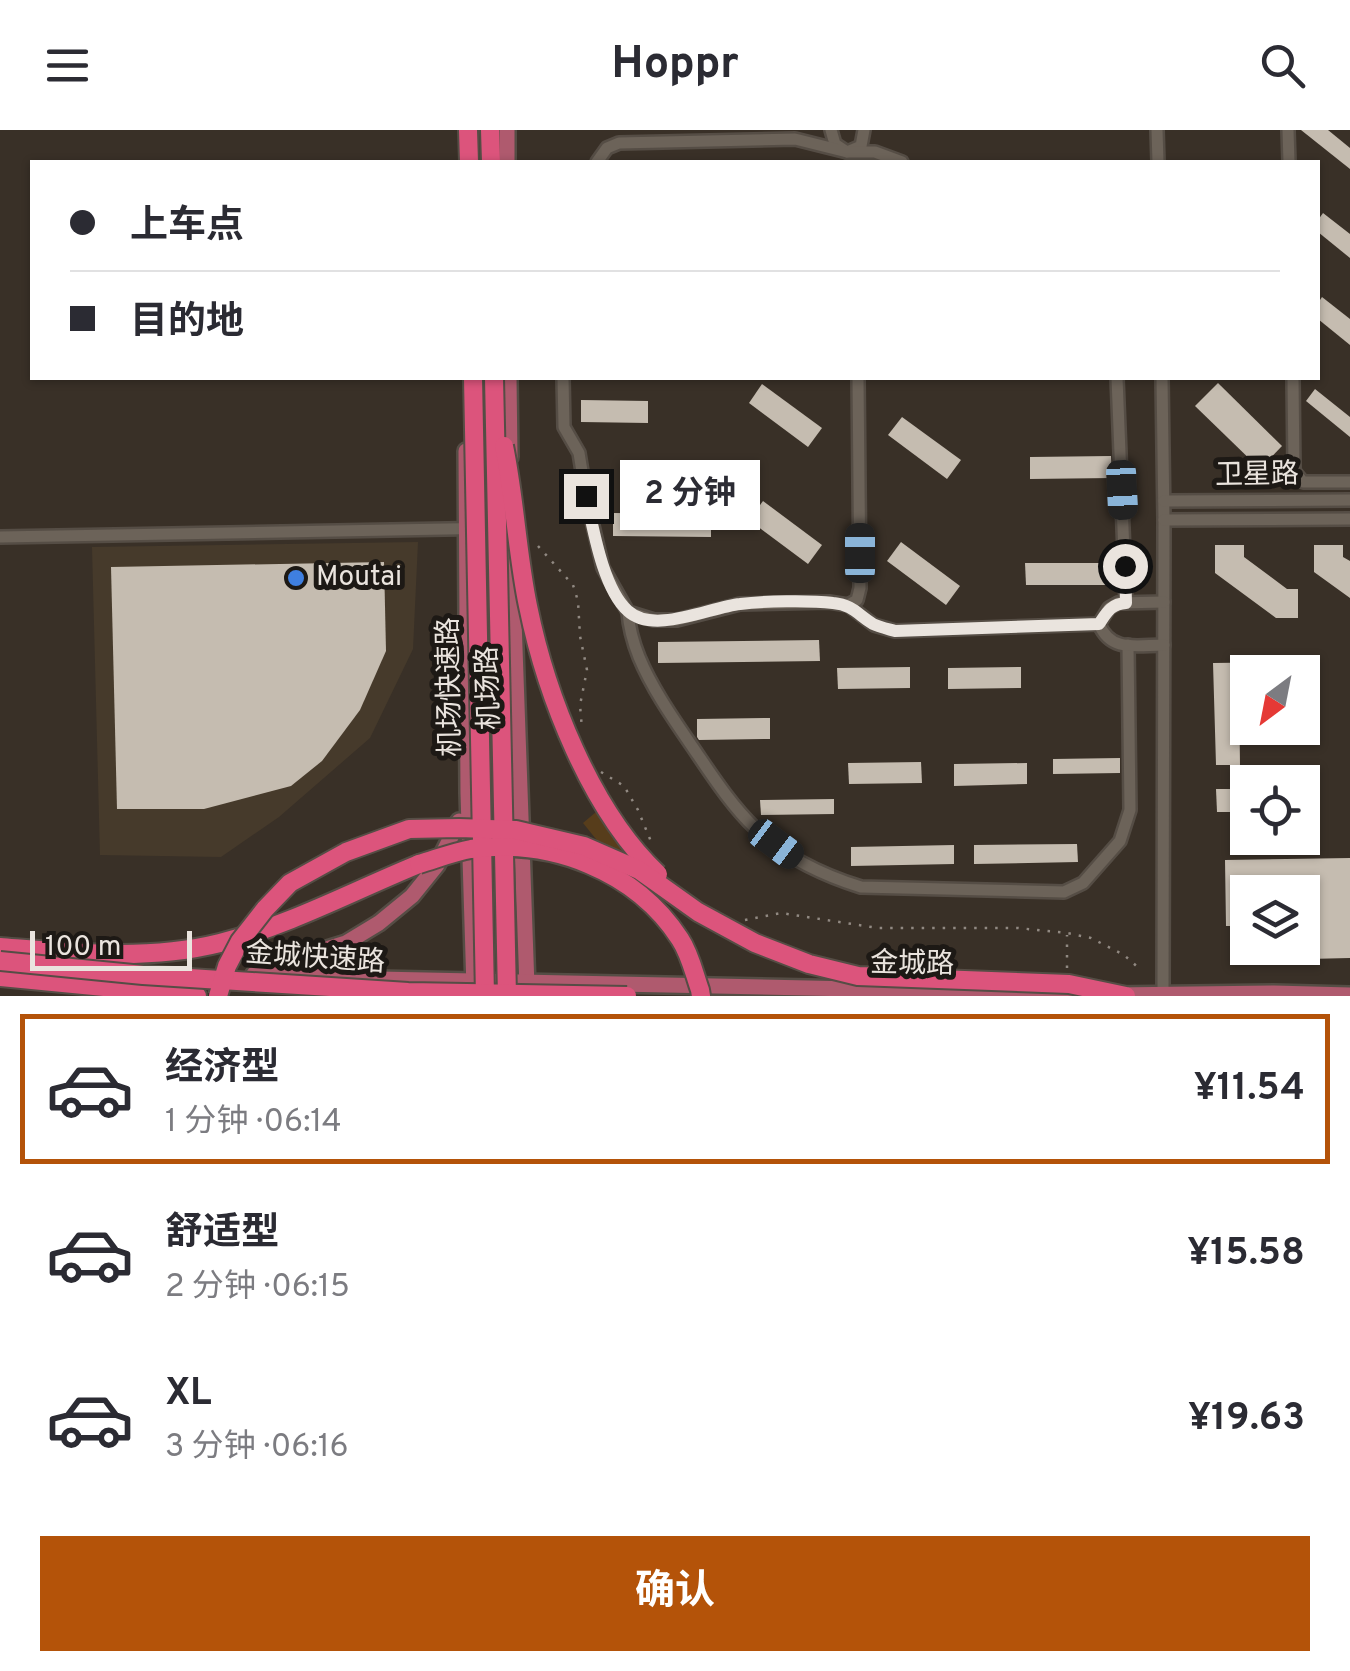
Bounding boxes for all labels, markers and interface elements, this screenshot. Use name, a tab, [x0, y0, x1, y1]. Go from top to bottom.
text: Hoppr	[611, 37, 739, 94]
icon: menu	[40, 38, 95, 93]
icon: search	[1255, 38, 1310, 93]
text: 上车点	[130, 203, 244, 252]
text: 目的地	[130, 299, 244, 348]
street label: 卫星路	[1215, 457, 1299, 495]
car	[1105, 459, 1139, 521]
callout: 2 分钟	[621, 461, 761, 531]
route end	[564, 474, 609, 519]
text: 2 分钟	[644, 475, 736, 515]
car	[845, 523, 875, 583]
route start	[1103, 544, 1148, 589]
place label: Moutai	[316, 560, 402, 596]
marker: Moutai	[285, 567, 307, 589]
street label: 机场快速路	[432, 617, 470, 757]
street label: 机场路	[471, 645, 509, 731]
north arrow	[1230, 655, 1320, 745]
map controls	[1230, 655, 1320, 965]
button: locate	[1230, 765, 1320, 855]
car	[743, 814, 809, 874]
button: layers	[1230, 875, 1320, 965]
scale bar	[30, 926, 192, 970]
text: 100 m	[45, 930, 121, 966]
street label: 金城快速路	[244, 936, 386, 982]
street label: 金城路	[870, 946, 954, 984]
icon: car	[45, 1044, 135, 1134]
text: 经济型	[165, 1045, 279, 1094]
text: ¥11.54	[1194, 1065, 1305, 1114]
text: 1 分钟 · 06:14	[165, 1103, 342, 1143]
icon: car	[45, 1209, 135, 1299]
text: 舒适型	[165, 1210, 279, 1259]
text: ¥15.58	[1187, 1230, 1305, 1279]
text: 2 分钟 · 06:15	[165, 1268, 350, 1308]
text: XL	[165, 1370, 212, 1419]
icon: car	[45, 1374, 135, 1464]
text: ¥19.63	[1188, 1395, 1305, 1444]
text: 3 分钟 · 06:16	[165, 1428, 349, 1468]
button: 确认	[40, 1536, 1310, 1651]

